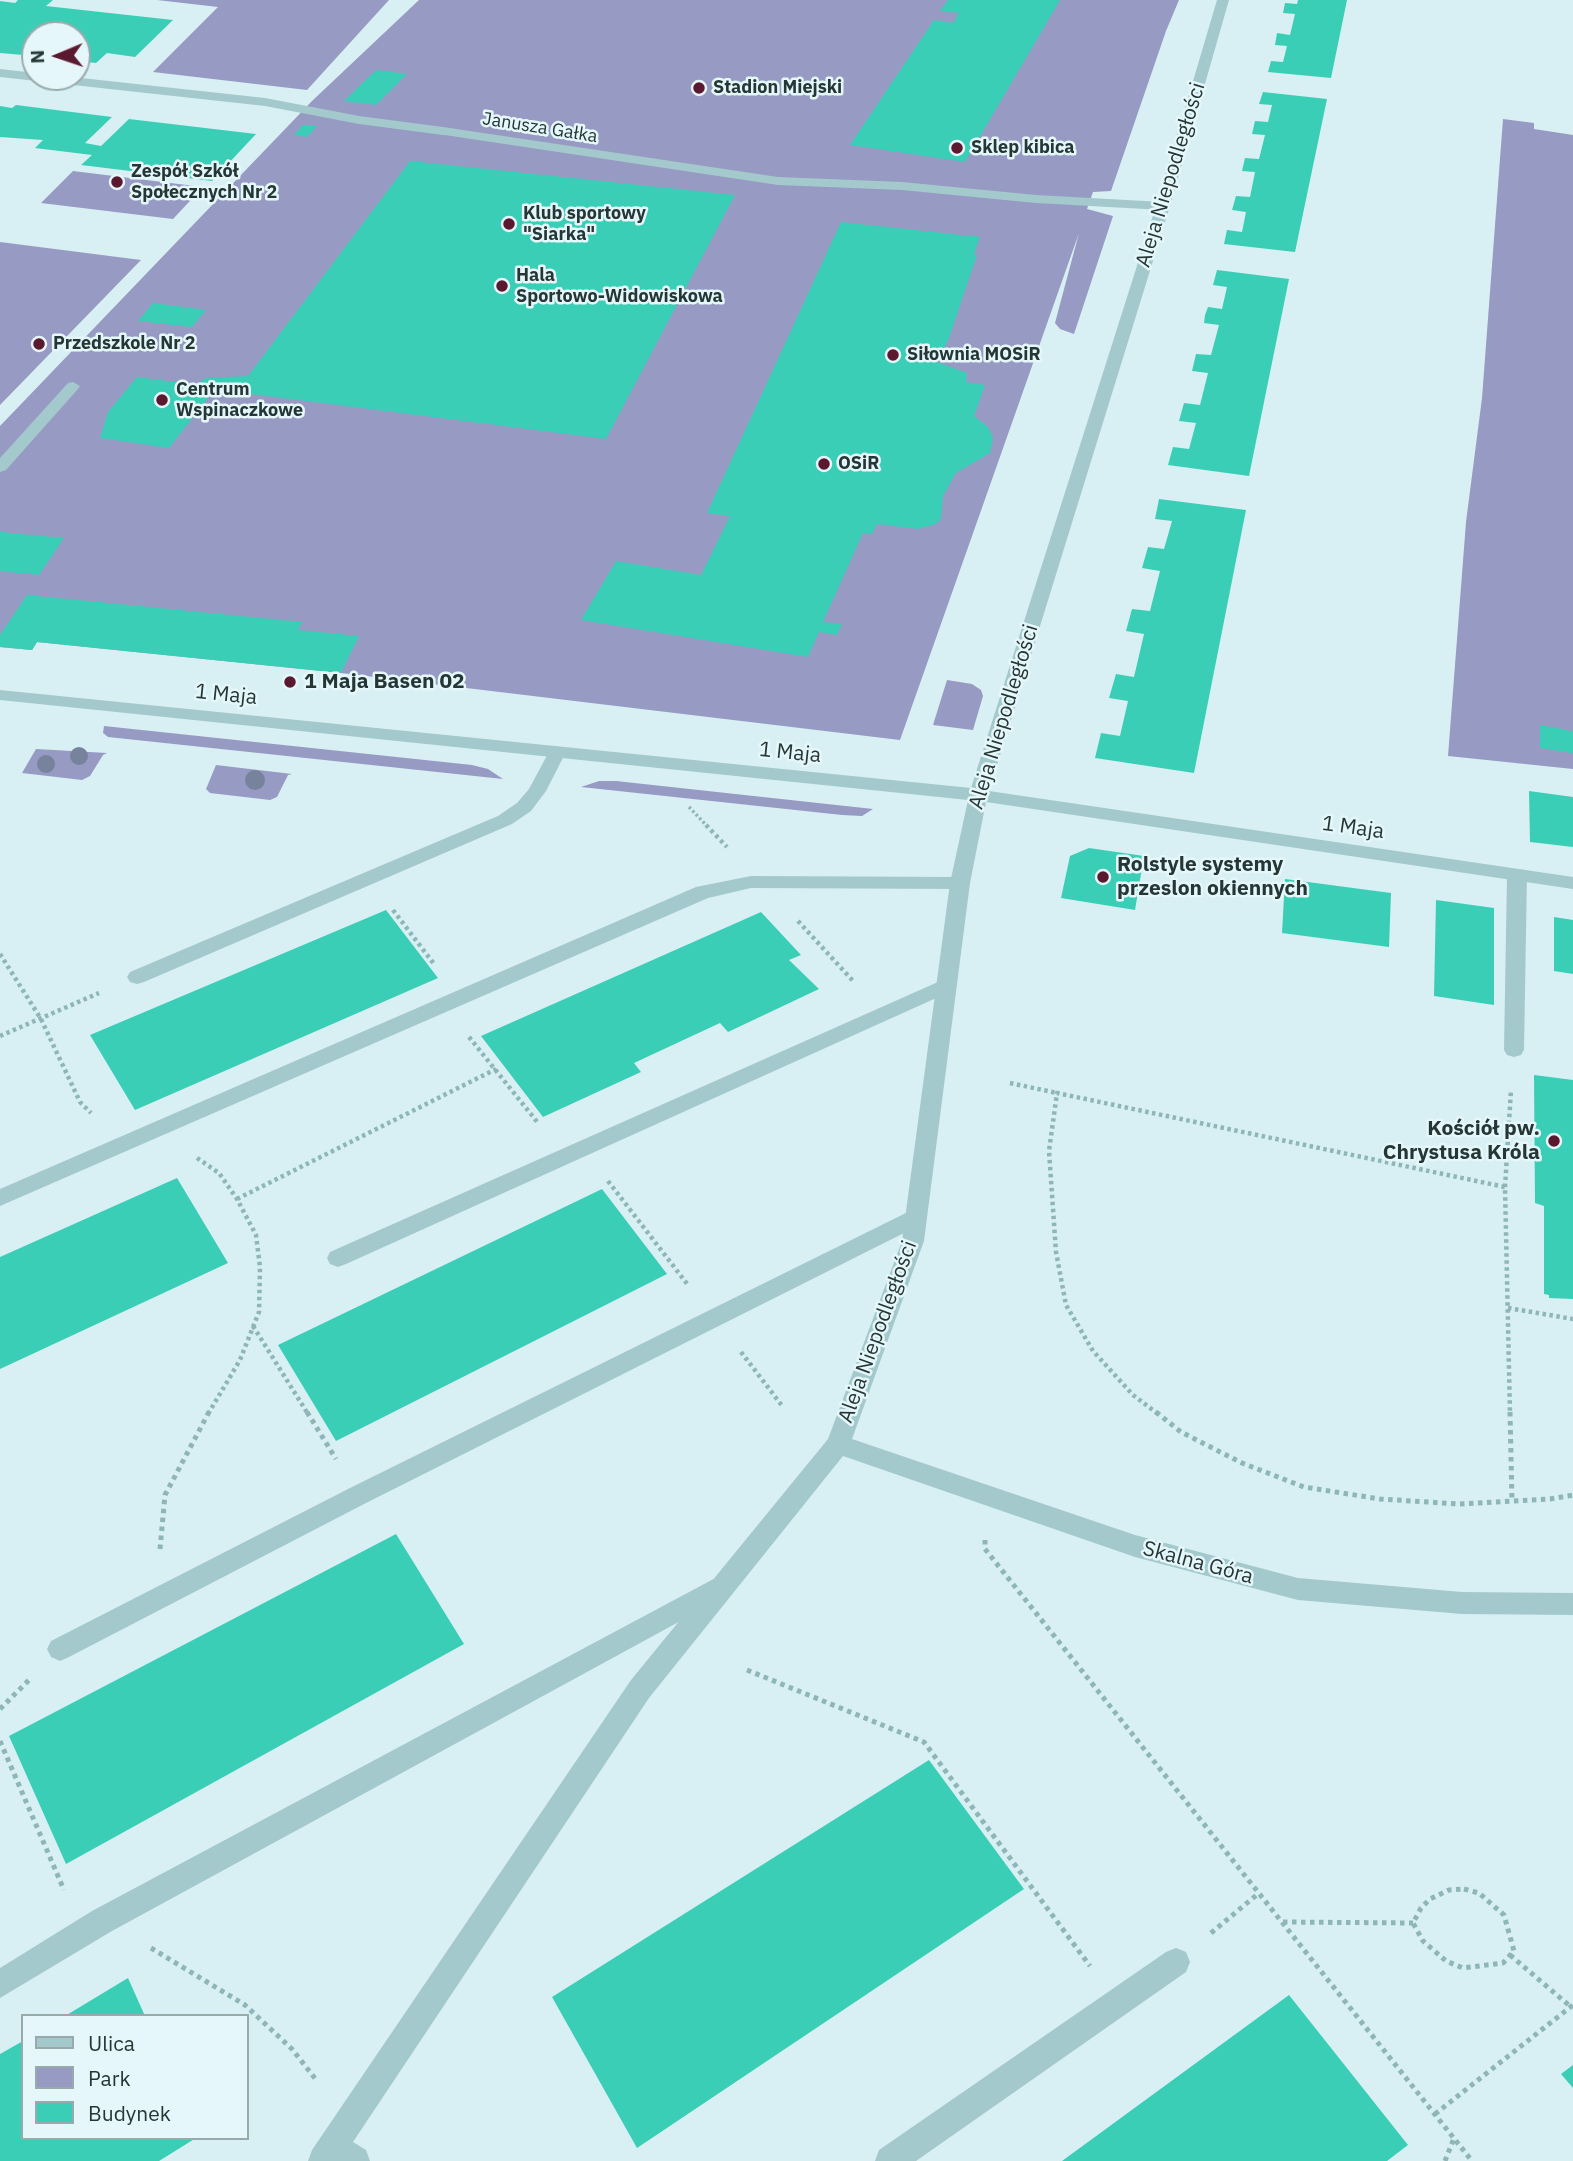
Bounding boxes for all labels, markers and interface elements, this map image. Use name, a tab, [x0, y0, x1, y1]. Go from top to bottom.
north arrow	[21, 21, 91, 91]
text: N	[25, 49, 49, 64]
place label: Stadion Miejski	[713, 77, 842, 99]
marker: Stadion Miejski	[691, 80, 707, 96]
street label: Aleja Niepodległości	[1131, 80, 1211, 270]
street label: Janusza Gałka	[481, 108, 599, 148]
place label: Sklep kibica	[971, 137, 1075, 159]
marker: Sklep kibica	[949, 140, 965, 156]
place label: Zespół Szkół Społecznych Nr 2	[131, 161, 277, 204]
marker: Zespół Szkół Społecznych Nr 2	[109, 174, 125, 190]
place label: Klub sportowy "Siarka"	[523, 203, 646, 246]
marker: Klub sportowy "Siarka"	[501, 216, 517, 232]
place label: Hala Sportowo-Widowiskowa	[516, 265, 723, 308]
marker: Hala Sportowo-Widowiskowa	[494, 278, 510, 294]
place label: Przedszkole Nr 2	[53, 333, 196, 355]
marker: Przedszkole Nr 2	[31, 336, 47, 352]
place label: Siłownia MOSiR	[907, 344, 1041, 366]
marker: Siłownia MOSiR	[885, 347, 901, 363]
place label: Centrum Wspinaczkowe	[176, 379, 303, 422]
marker: Centrum Wspinaczkowe	[154, 392, 170, 408]
place label: OSiR	[838, 453, 879, 475]
marker: OSiR	[816, 456, 832, 472]
street label: Aleja Niepodległości	[964, 622, 1044, 812]
place label: 1 Maja Basen 02	[304, 669, 465, 695]
marker: 1 Maja Basen 02	[282, 674, 298, 690]
street label: 1 Maja	[194, 679, 258, 711]
street label: 1 Maja	[758, 737, 822, 769]
street label: 1 Maja	[1320, 811, 1386, 845]
place label: Rolstyle systemy przeslon okiennych	[1117, 852, 1308, 902]
marker: Rolstyle systemy przeslon okiennych	[1095, 869, 1111, 885]
place label: Kościół pw. Chrystusa Króla	[1383, 1116, 1540, 1166]
marker: Kościół pw. Chrystusa Króla	[1546, 1133, 1562, 1149]
street label: Aleja Niepodległości	[833, 1238, 923, 1426]
street label: Skalna Góra	[1140, 1536, 1256, 1590]
legend	[21, 2014, 248, 2140]
text: Ulica	[88, 2029, 135, 2057]
text: Park	[88, 2064, 131, 2092]
text: Budynek	[88, 2099, 171, 2127]

